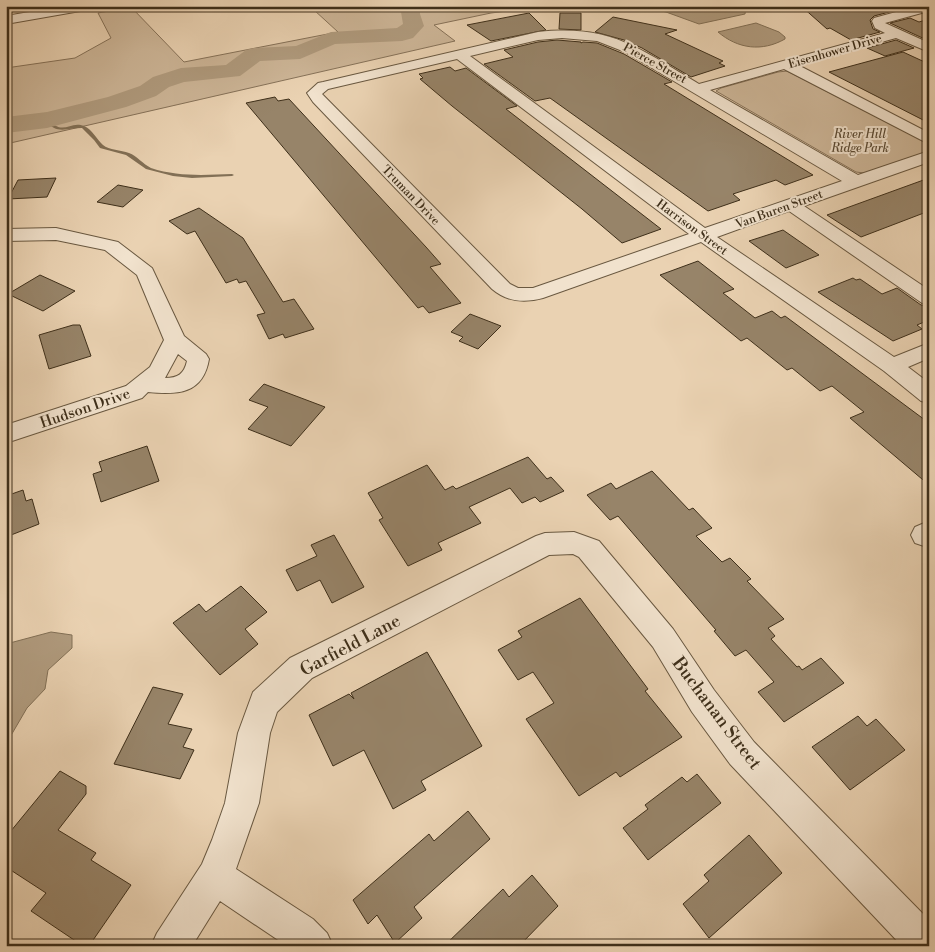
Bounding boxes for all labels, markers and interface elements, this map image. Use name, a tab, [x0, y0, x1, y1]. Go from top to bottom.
street label: Eisenhower Drive	[787, 31, 884, 72]
street label: Pierce Street	[620, 40, 690, 87]
park label: River Hill Ridge Park	[830, 127, 889, 156]
street label: Truman Drive	[378, 162, 443, 228]
street label: Van Buren Street	[732, 186, 826, 233]
street label: Harrison Street	[653, 196, 731, 259]
street label: Hudson Drive	[37, 384, 133, 433]
street label: Garfield Lane	[296, 609, 405, 682]
street label: Buchanan Street	[666, 652, 767, 775]

